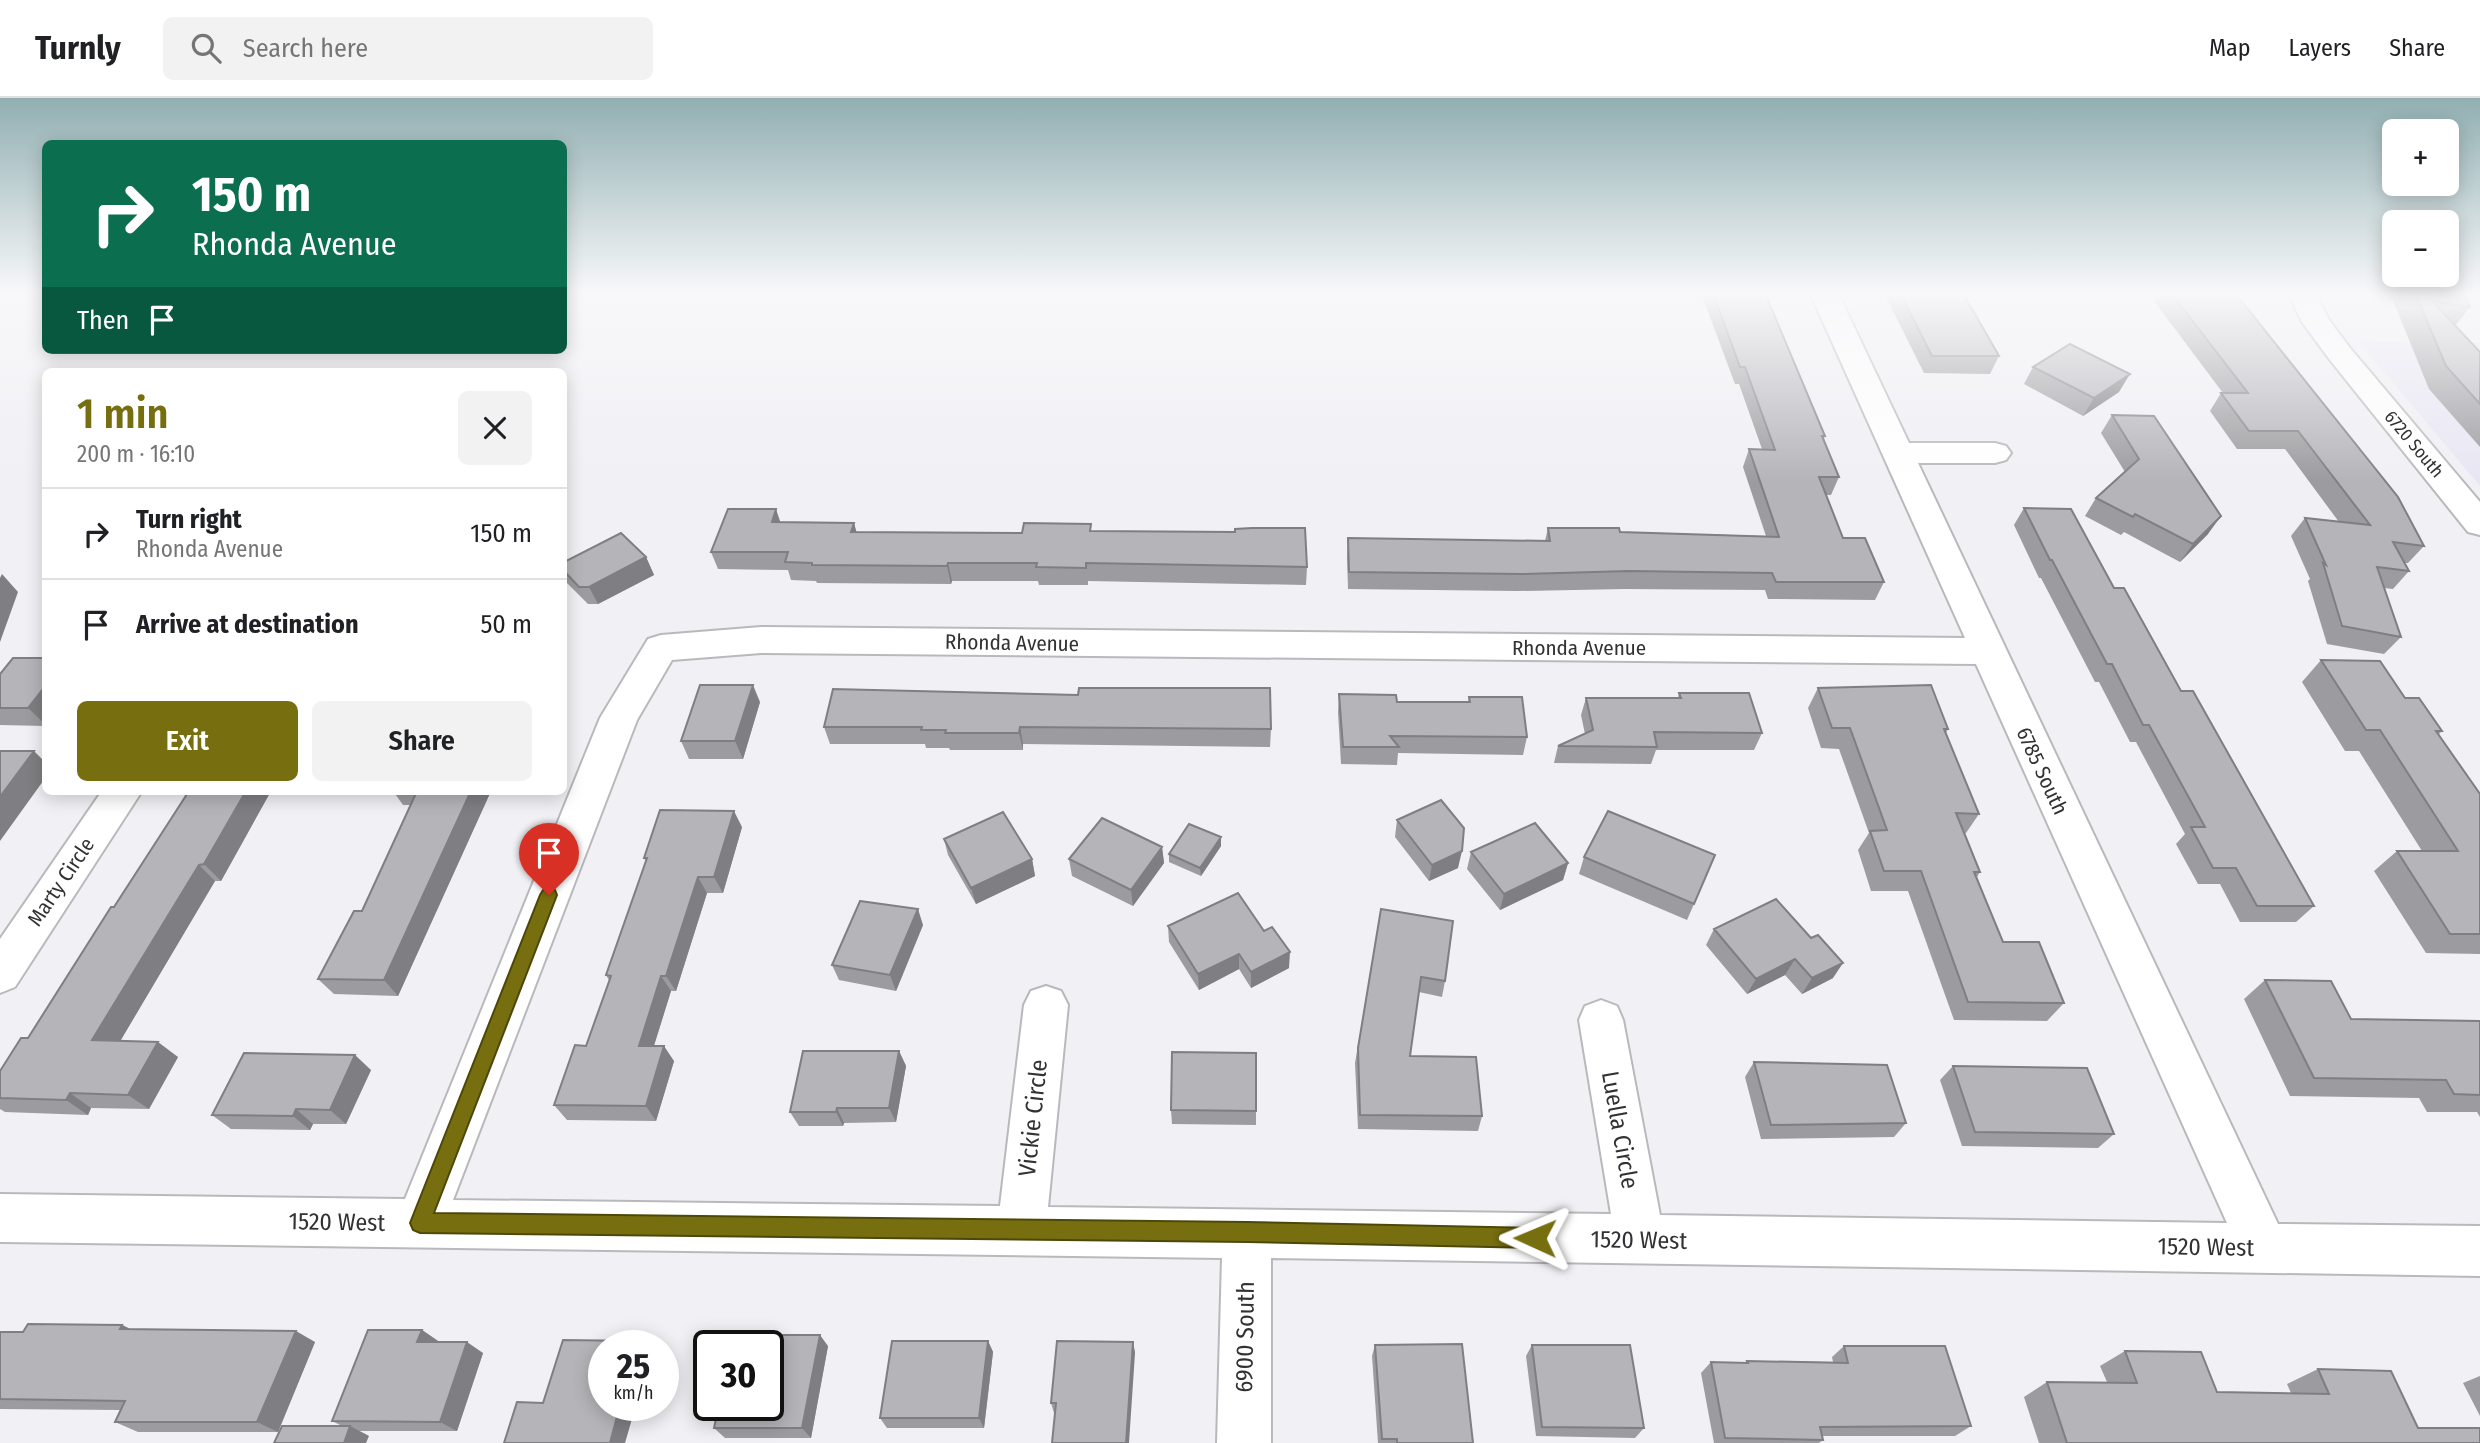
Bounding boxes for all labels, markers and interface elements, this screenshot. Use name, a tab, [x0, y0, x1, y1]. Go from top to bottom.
search box	[163, 17, 653, 80]
text: Turnly	[35, 28, 121, 68]
icon: search	[187, 29, 225, 67]
text: Search here	[243, 33, 368, 64]
text: Map	[2209, 34, 2251, 62]
text: Layers	[2289, 34, 2351, 62]
text: Share	[2389, 34, 2445, 62]
map controls	[2382, 119, 2459, 287]
button: +	[2382, 119, 2459, 196]
text: 150 m	[192, 165, 311, 224]
icon: right	[77, 168, 168, 259]
button: −	[2382, 210, 2459, 287]
text: Rhonda Avenue	[192, 225, 397, 263]
icon: arrive	[143, 301, 181, 339]
text: Then	[77, 305, 129, 336]
text: 1 min	[77, 389, 168, 439]
button: close	[458, 391, 532, 465]
street label: 6720 South	[2380, 406, 2448, 482]
text: 200 m · 16:10	[77, 440, 195, 468]
text: Turn right	[136, 504, 242, 535]
icon: right	[77, 515, 115, 553]
text: 150 m	[470, 518, 532, 549]
text: Rhonda Avenue	[136, 535, 283, 563]
icon: arrive	[77, 606, 115, 644]
text: Arrive at destination	[136, 609, 359, 640]
text: 50 m	[480, 609, 532, 640]
street label: Rhonda Avenue	[945, 629, 1079, 657]
street label: Rhonda Avenue	[1512, 635, 1646, 661]
button: Exit	[77, 701, 298, 781]
button: Share	[312, 701, 532, 781]
street label: 6785 South	[2010, 723, 2074, 819]
pin	[519, 823, 579, 895]
street label: Marty Circle	[22, 833, 100, 931]
icon: arrive	[530, 834, 568, 872]
street label: Vickie Circle	[1013, 1058, 1053, 1178]
street label: Luella Circle	[1596, 1069, 1644, 1191]
position arrow	[1498, 1201, 1572, 1275]
street label: 1520 West	[288, 1207, 386, 1237]
street label: 1520 West	[1590, 1225, 1688, 1255]
street label: 1520 West	[2157, 1232, 2255, 1262]
street label: 6900 South	[1230, 1281, 1260, 1393]
speed limit sign: 30	[693, 1330, 784, 1421]
text: 25	[617, 1345, 650, 1387]
text: km/h	[613, 1382, 654, 1404]

